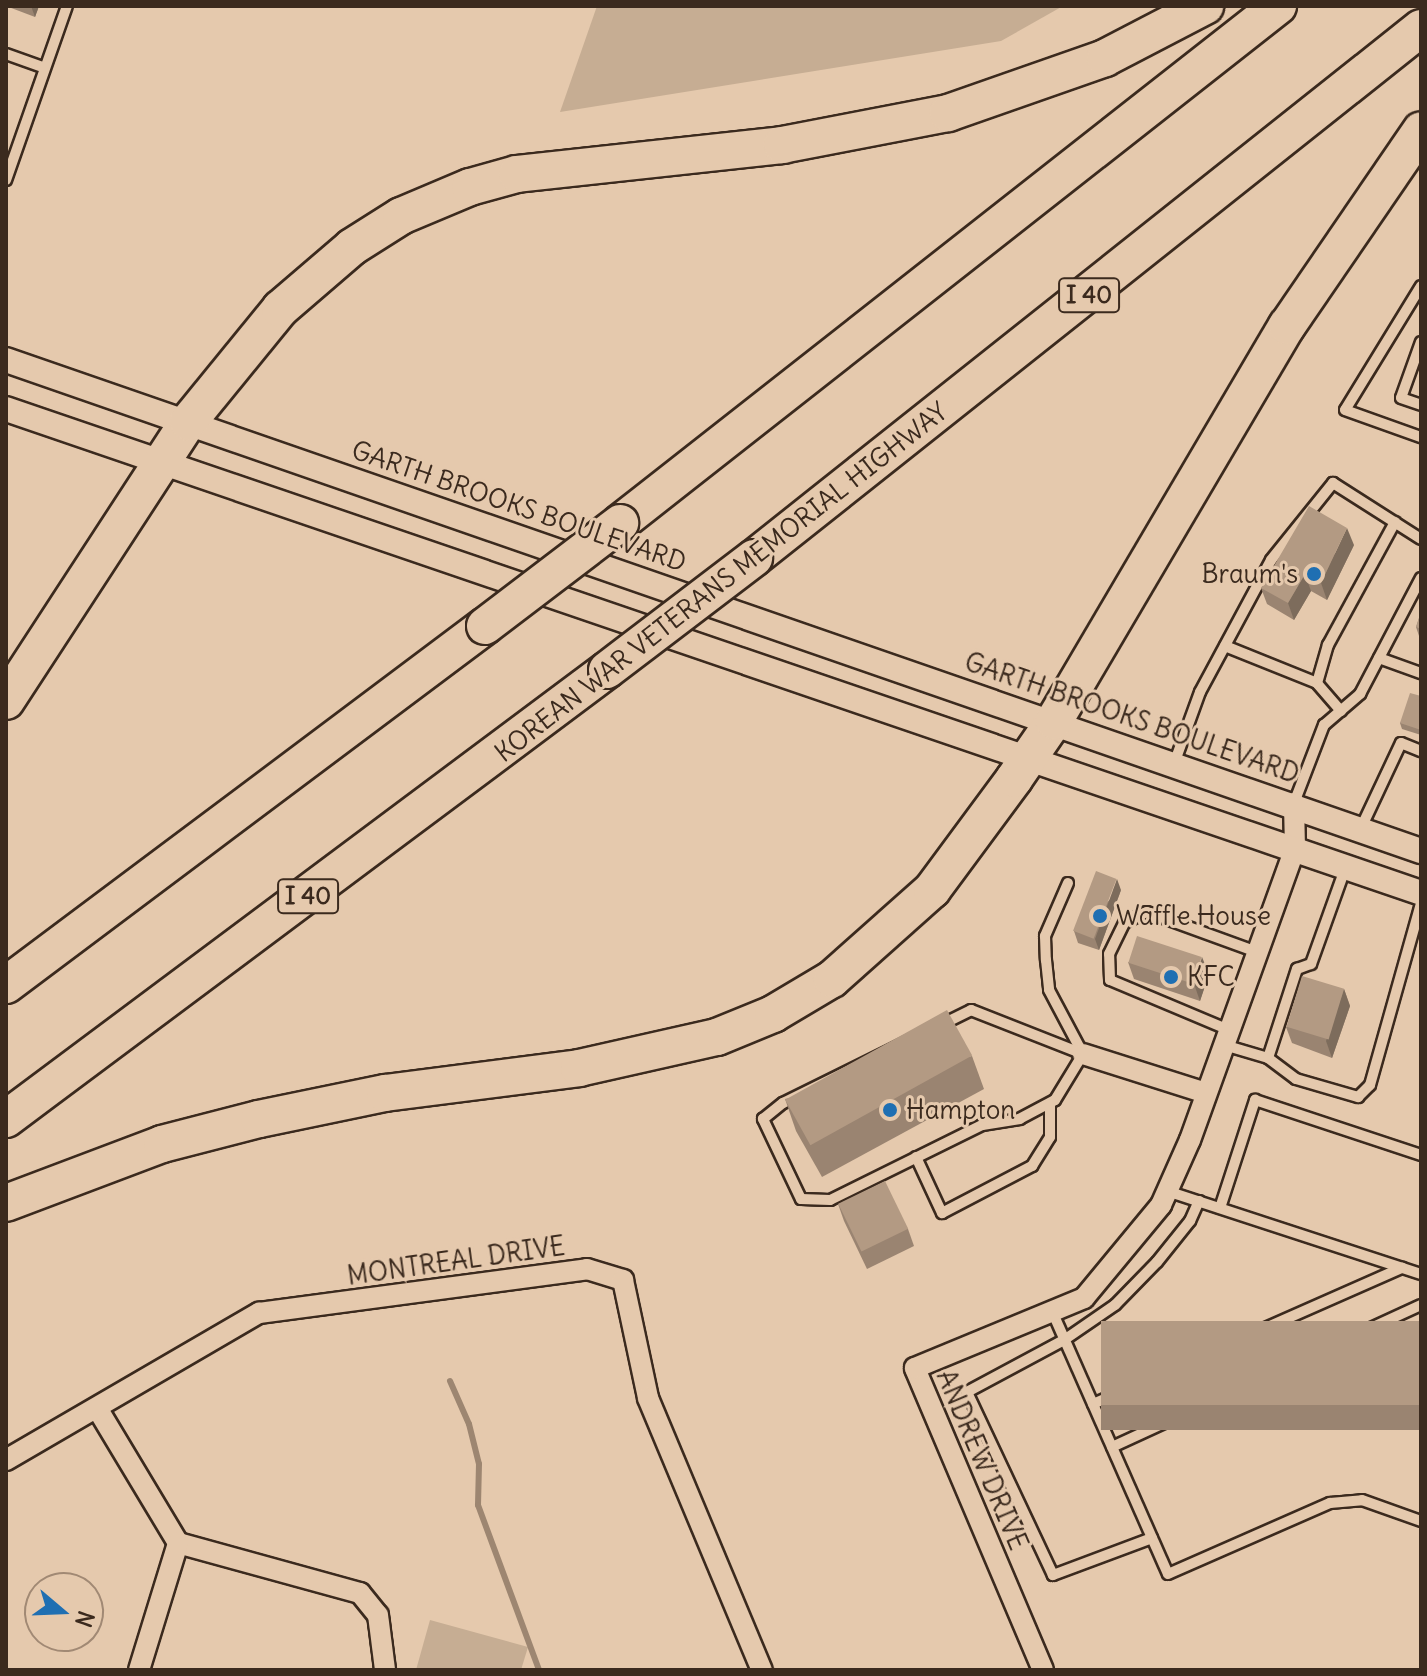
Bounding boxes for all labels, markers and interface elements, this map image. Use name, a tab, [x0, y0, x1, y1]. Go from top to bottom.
road number: I 40	[1057, 275, 1121, 315]
street label: KOREAN WAR VETERANS MEMORIAL HIGHWAY	[489, 396, 953, 768]
street label: GARTH BROOKS BOULEVARD	[348, 434, 690, 578]
place label: Braum's	[1202, 558, 1298, 590]
marker: Braum's	[1305, 565, 1323, 583]
street label: GARTH BROOKS BOULEVARD	[961, 646, 1303, 790]
road number: I 40	[276, 876, 340, 916]
place label: Waffle House	[1116, 900, 1271, 932]
marker: Waffle House	[1091, 907, 1109, 925]
place label: KFC	[1187, 961, 1235, 993]
marker: KFC	[1162, 968, 1180, 986]
place label: Hampton	[906, 1094, 1015, 1126]
marker: Hampton	[881, 1101, 899, 1119]
street label: MONTREAL DRIVE	[345, 1230, 567, 1292]
street label: ANDREW DRIVE	[930, 1365, 1034, 1555]
north arrow	[24, 1572, 104, 1652]
text: N	[69, 1607, 101, 1631]

